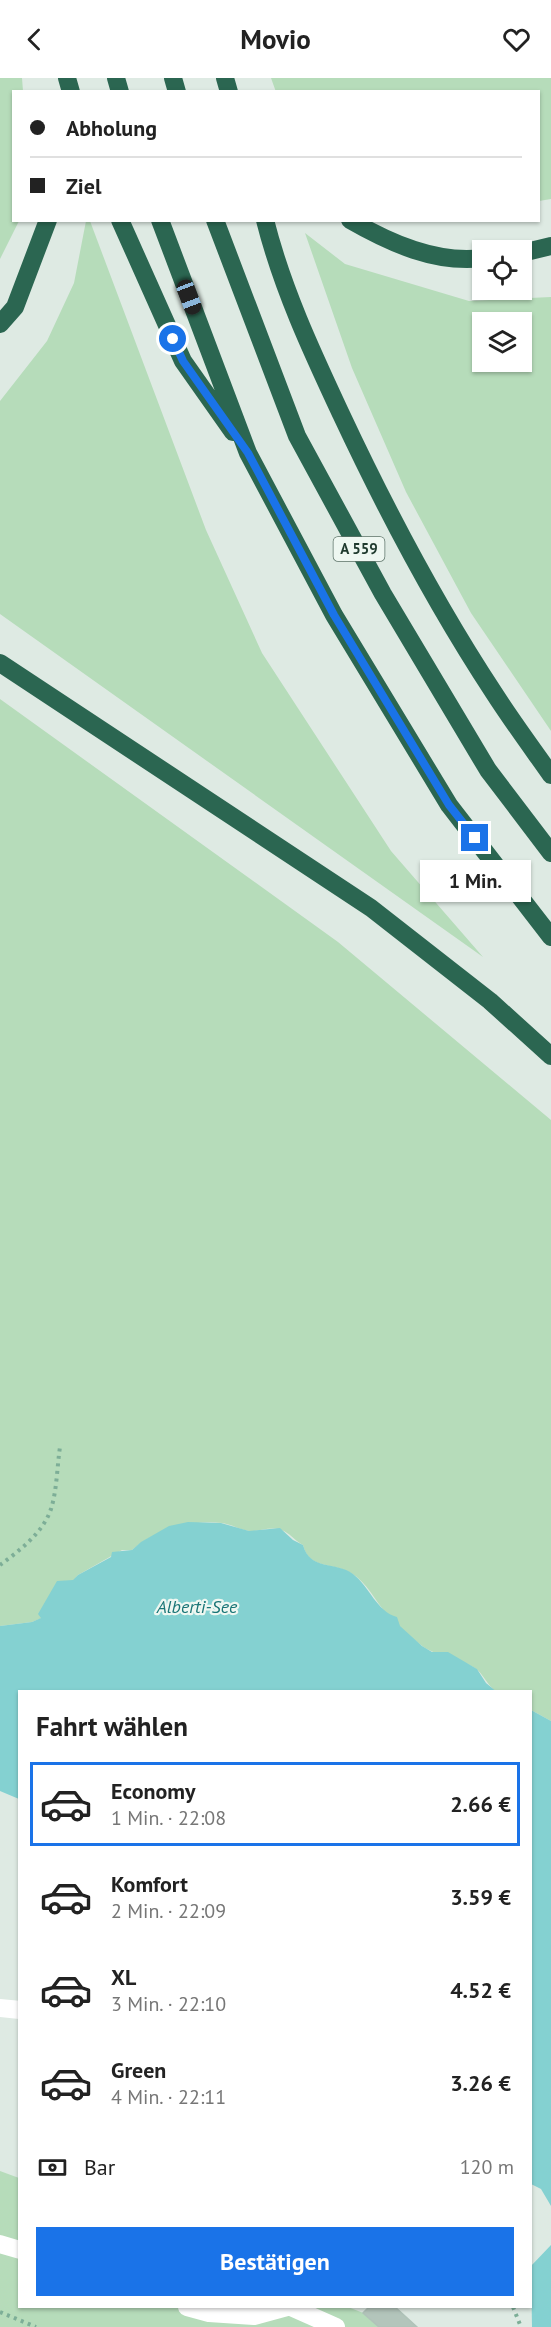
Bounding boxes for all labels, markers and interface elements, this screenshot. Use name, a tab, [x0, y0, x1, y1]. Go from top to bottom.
text: Movio	[240, 22, 311, 56]
icon: back	[18, 23, 51, 56]
icon: heart	[500, 23, 533, 56]
text: Abholung	[66, 114, 157, 142]
text: Ziel	[66, 172, 101, 200]
map controls	[472, 240, 532, 372]
button: locate	[472, 240, 532, 300]
car	[174, 277, 204, 317]
button: layers	[472, 312, 532, 372]
route start	[159, 325, 186, 352]
road number: A 559	[334, 537, 385, 561]
route end	[461, 824, 488, 851]
callout: 1 Min.	[420, 859, 530, 901]
text: 1 Min.	[449, 868, 502, 894]
water label: Alberti-See	[156, 1595, 238, 1618]
text: Fahrt wählen	[36, 1709, 188, 1743]
icon: car	[39, 1777, 93, 1831]
text: Economy	[111, 1777, 195, 1805]
text: 2.66 €	[450, 1790, 511, 1818]
text: 1 Min. · 22:08	[111, 1805, 226, 1831]
icon: car	[39, 1870, 93, 1924]
text: Komfort	[111, 1870, 188, 1898]
text: 3.59 €	[450, 1883, 511, 1911]
text: 2 Min. · 22:09	[111, 1898, 226, 1924]
icon: car	[39, 1963, 93, 2017]
text: XL	[111, 1963, 136, 1991]
text: 4.52 €	[450, 1976, 511, 2004]
text: 3 Min. · 22:10	[111, 1991, 226, 2017]
icon: car	[39, 2056, 93, 2110]
text: Green	[111, 2056, 166, 2084]
text: 3.26 €	[450, 2069, 511, 2097]
text: 4 Min. · 22:11	[111, 2084, 226, 2110]
icon: cash	[36, 2151, 69, 2184]
text: Bar	[84, 2153, 115, 2181]
text: 120 m	[460, 2154, 514, 2180]
button: Bestätigen	[36, 2227, 514, 2296]

